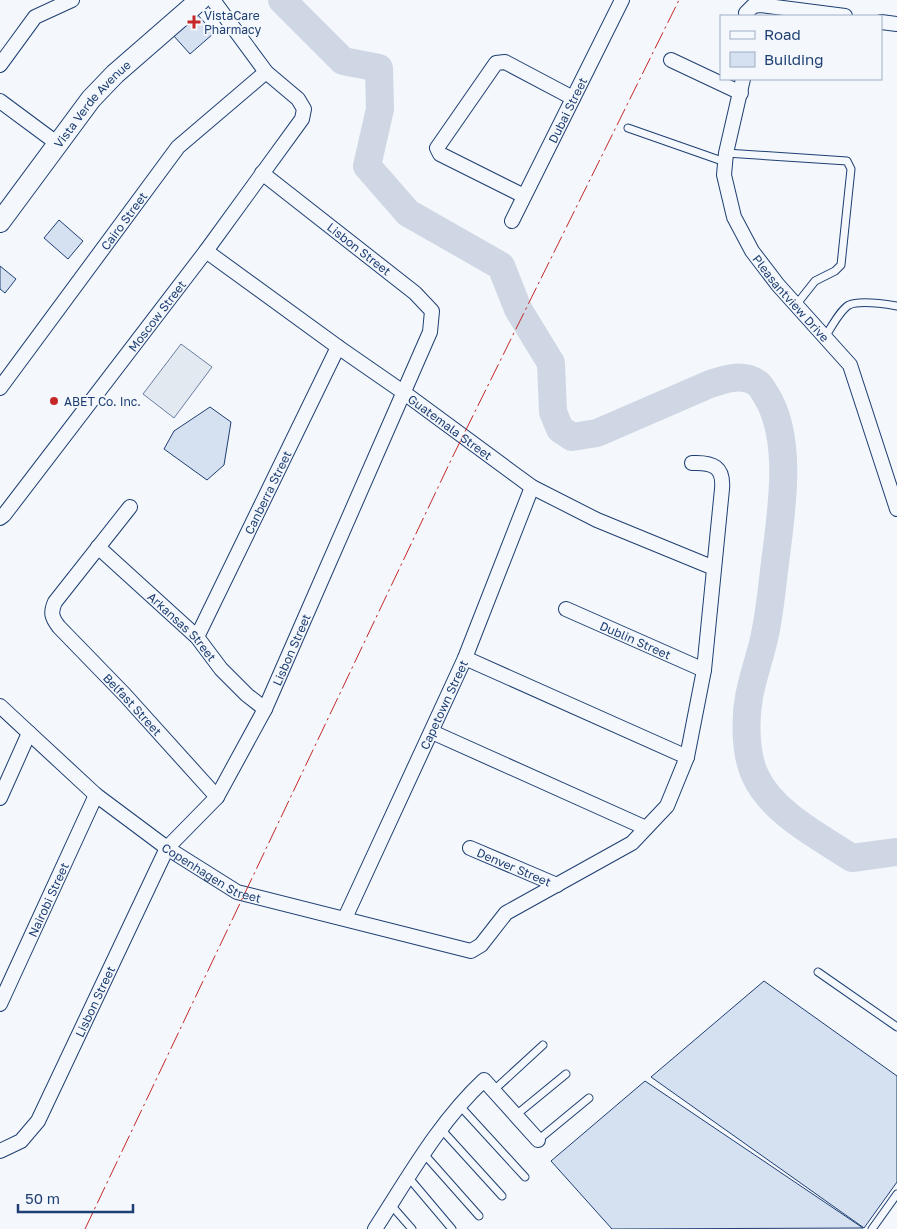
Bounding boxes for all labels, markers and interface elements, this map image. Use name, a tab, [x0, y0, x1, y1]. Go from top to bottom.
place label: VistaCare Pharmacy	[204, 8, 261, 37]
legend	[720, 15, 882, 80]
marker: VistaCare Pharmacy	[188, 16, 200, 28]
text: Road	[764, 25, 801, 43]
text: Building	[764, 50, 824, 68]
street label: Vista Verde Avenue	[50, 57, 133, 150]
street label: Dubai Street	[545, 74, 590, 145]
street label: Cairo Street	[97, 189, 150, 253]
street label: Lisbon Street	[324, 219, 394, 279]
street label: Pleasantview Drive	[750, 251, 833, 345]
street label: Moscow Street	[124, 277, 189, 354]
street label: Guatemala Street	[405, 391, 495, 463]
place label: ABET Co. Inc.	[64, 394, 141, 409]
marker: ABET Co. Inc.	[48, 395, 60, 407]
street label: Canberra Street	[241, 448, 294, 537]
street label: Arkansas Street	[145, 589, 220, 664]
street label: Lisbon Street	[269, 611, 313, 688]
street label: Dublin Street	[598, 617, 674, 662]
street label: Capetown Street	[416, 657, 471, 752]
street label: Belfast Street	[100, 670, 165, 739]
street label: Copenhagen Street	[159, 839, 263, 905]
street label: Denver Street	[475, 844, 554, 889]
street label: Nairobi Street	[24, 860, 72, 939]
street label: Lisbon Street	[71, 963, 118, 1039]
scale bar	[18, 1182, 132, 1214]
text: 50 m	[25, 1189, 60, 1207]

